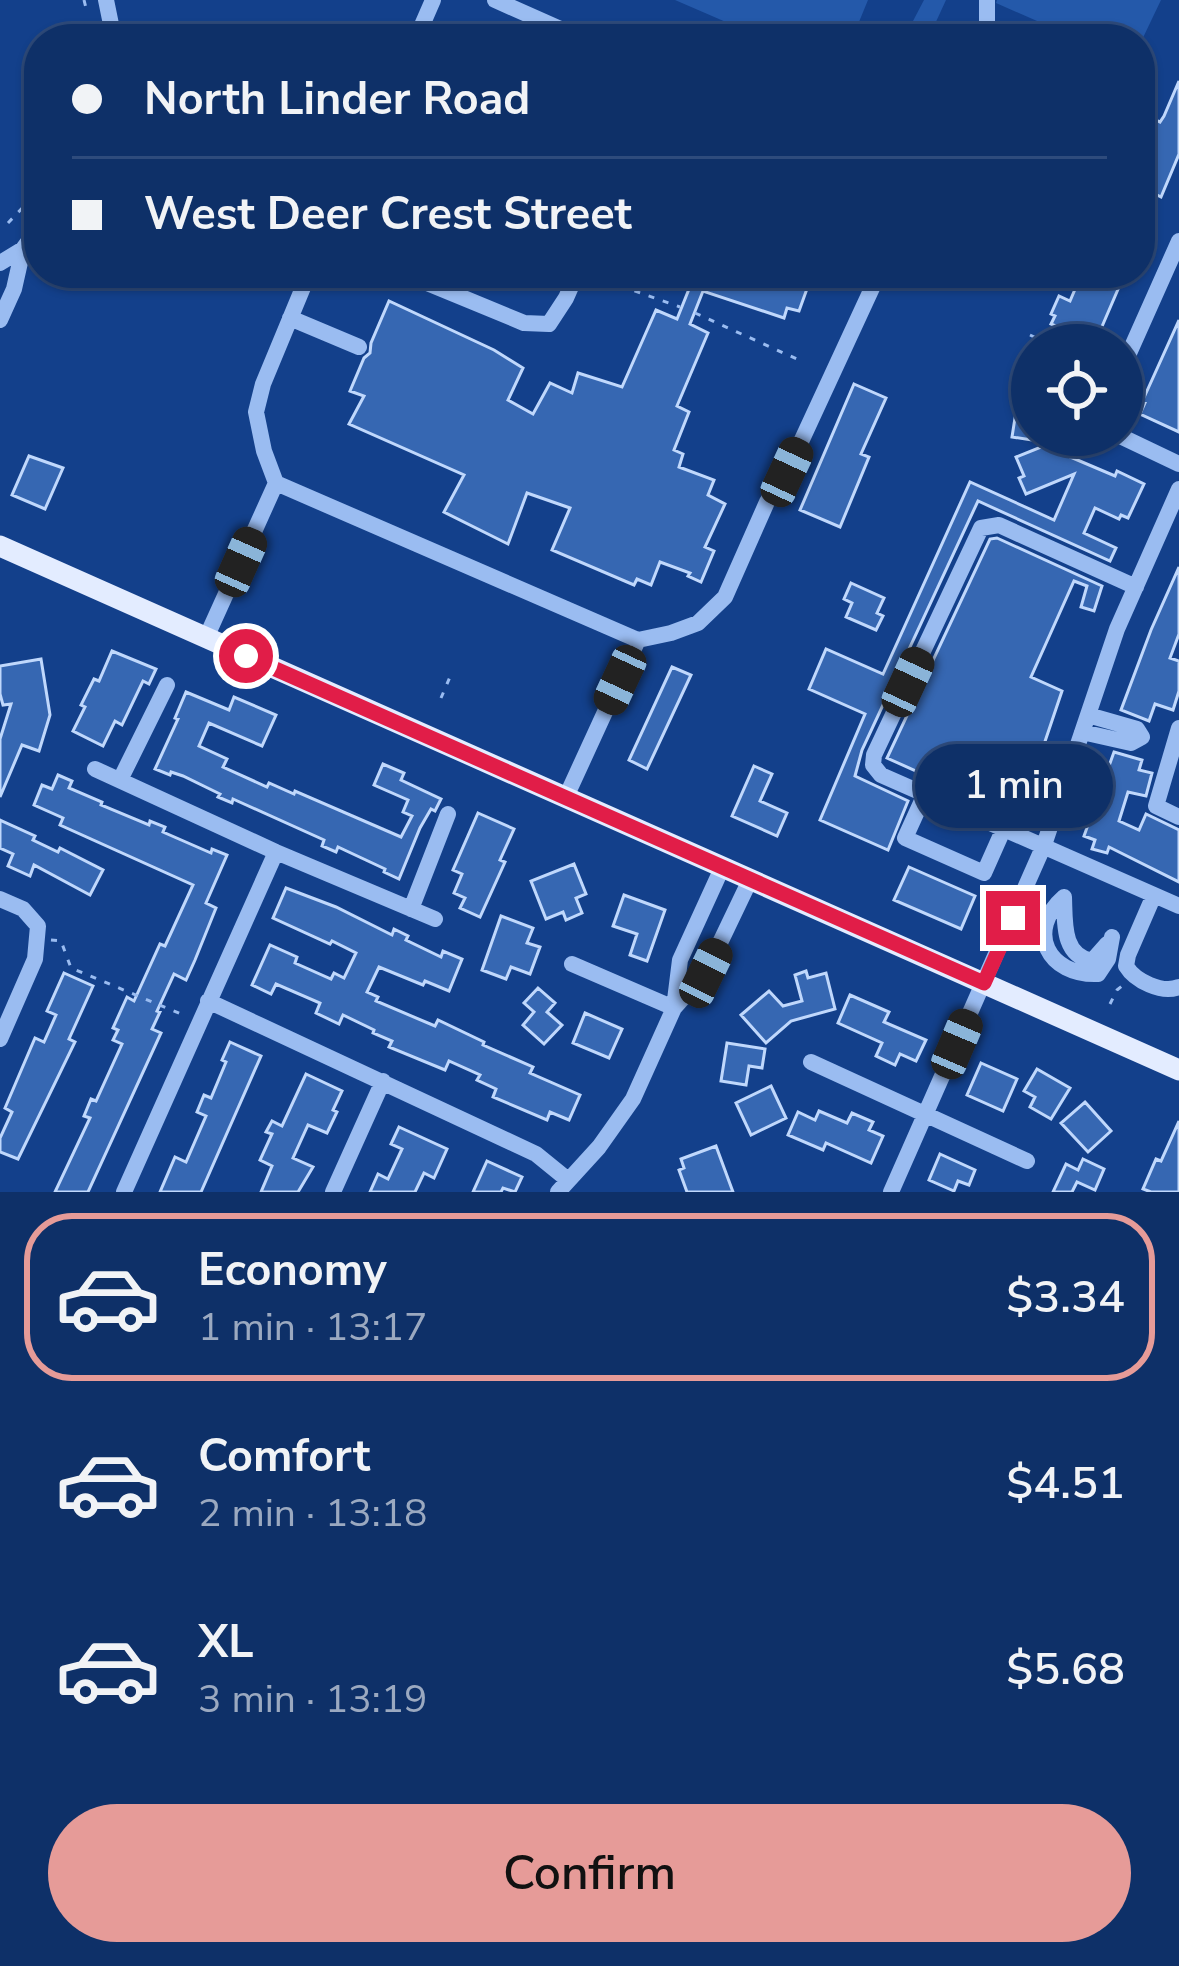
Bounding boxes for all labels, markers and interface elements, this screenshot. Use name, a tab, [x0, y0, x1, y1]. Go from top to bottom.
text: North Linder Road	[144, 69, 530, 130]
text: West Deer Crest Street	[144, 184, 632, 245]
map controls	[1011, 324, 1143, 456]
button: locate	[1011, 324, 1143, 456]
car	[755, 432, 819, 512]
car	[210, 522, 272, 602]
route start	[219, 629, 273, 683]
car	[588, 640, 652, 720]
car	[876, 642, 940, 722]
callout: 1 min	[914, 744, 1112, 828]
text: 1 min	[964, 759, 1064, 812]
route end	[986, 891, 1040, 945]
car	[674, 933, 738, 1013]
car	[926, 1004, 988, 1084]
text: Economy	[198, 1240, 387, 1301]
icon: car	[54, 1243, 162, 1351]
text: $3.34	[1006, 1267, 1125, 1328]
text: 1 min · 13:17	[198, 1301, 427, 1354]
text: Comfort	[198, 1426, 370, 1487]
icon: car	[54, 1429, 162, 1537]
text: $4.51	[1006, 1453, 1125, 1514]
text: 2 min · 13:18	[198, 1487, 427, 1540]
text: XL	[198, 1612, 254, 1673]
icon: car	[54, 1615, 162, 1723]
text: $5.68	[1006, 1639, 1125, 1700]
text: 3 min · 13:19	[198, 1673, 427, 1726]
button: Confirm	[48, 1804, 1131, 1942]

